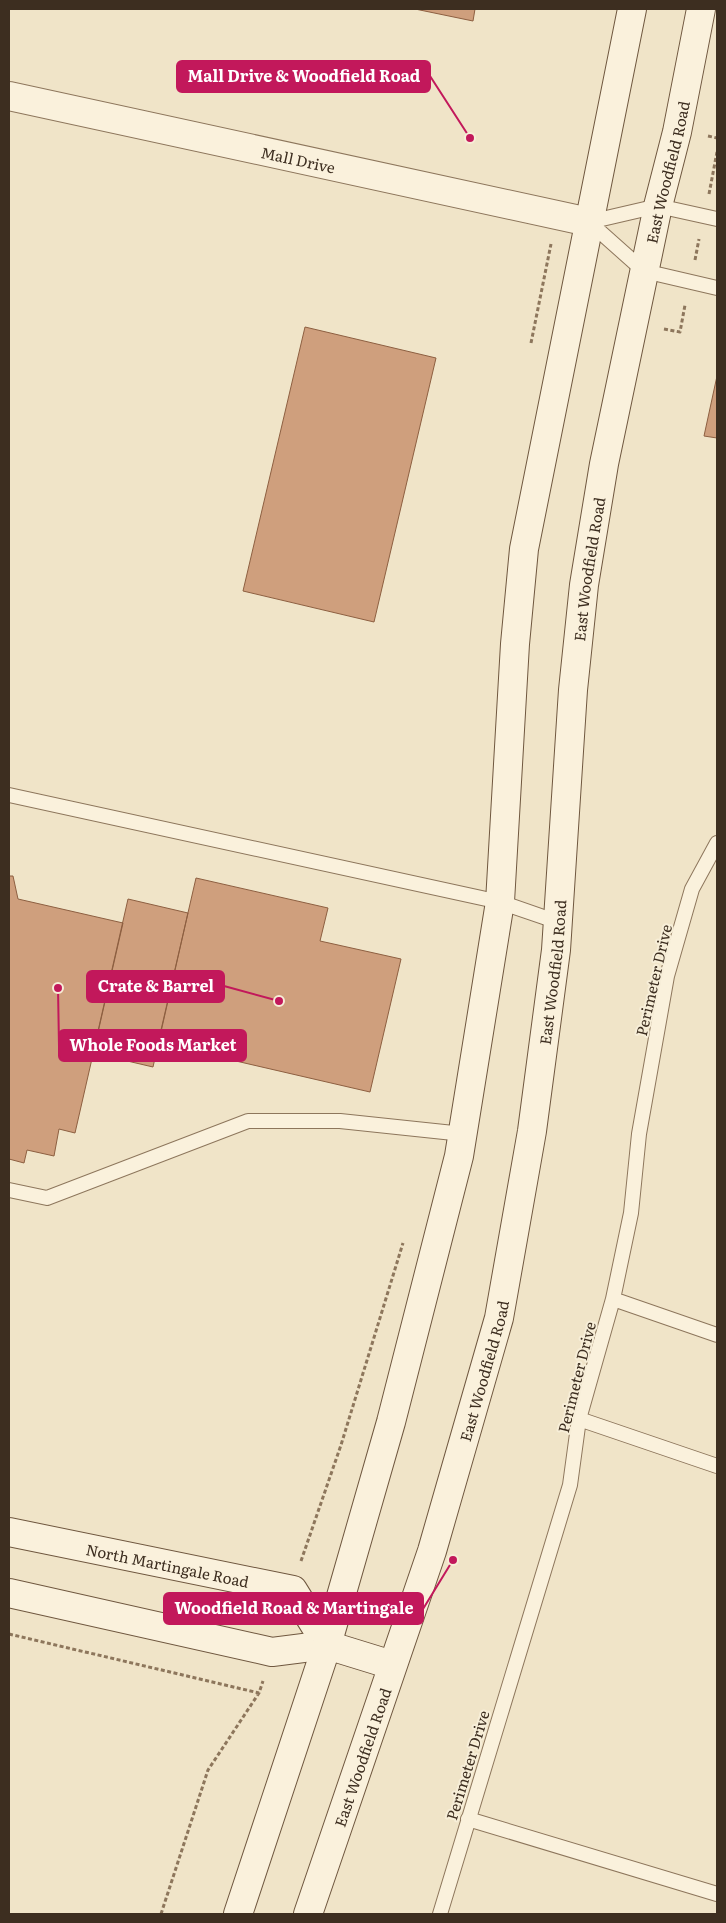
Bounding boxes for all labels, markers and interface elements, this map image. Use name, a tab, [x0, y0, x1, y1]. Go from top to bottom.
callout: Mall Drive & Woodfield Road	[177, 61, 430, 92]
text: Mall Drive & Woodfield Road	[188, 63, 421, 87]
street label: East Woodfield Road	[639, 99, 694, 245]
street label: Mall Drive	[259, 140, 338, 178]
street label: East Woodfield Road	[567, 495, 610, 642]
street label: East Woodfield Road	[532, 899, 571, 1046]
street label: Perimeter Drive	[629, 922, 677, 1038]
callout: Crate & Barrel	[87, 971, 224, 1002]
text: Crate & Barrel	[98, 973, 214, 997]
callout: Whole Foods Market	[59, 1030, 246, 1061]
text: Whole Foods Market	[69, 1032, 237, 1056]
street label: East Woodfield Road	[453, 1298, 513, 1444]
street label: Perimeter Drive	[551, 1319, 601, 1435]
street label: North Martingale Road	[84, 1537, 251, 1592]
callout: Woodfield Road & Martingale	[164, 1593, 423, 1624]
text: Woodfield Road & Martingale	[175, 1595, 413, 1619]
street label: East Woodfield Road	[327, 1684, 396, 1830]
street label: Perimeter Drive	[439, 1707, 495, 1823]

